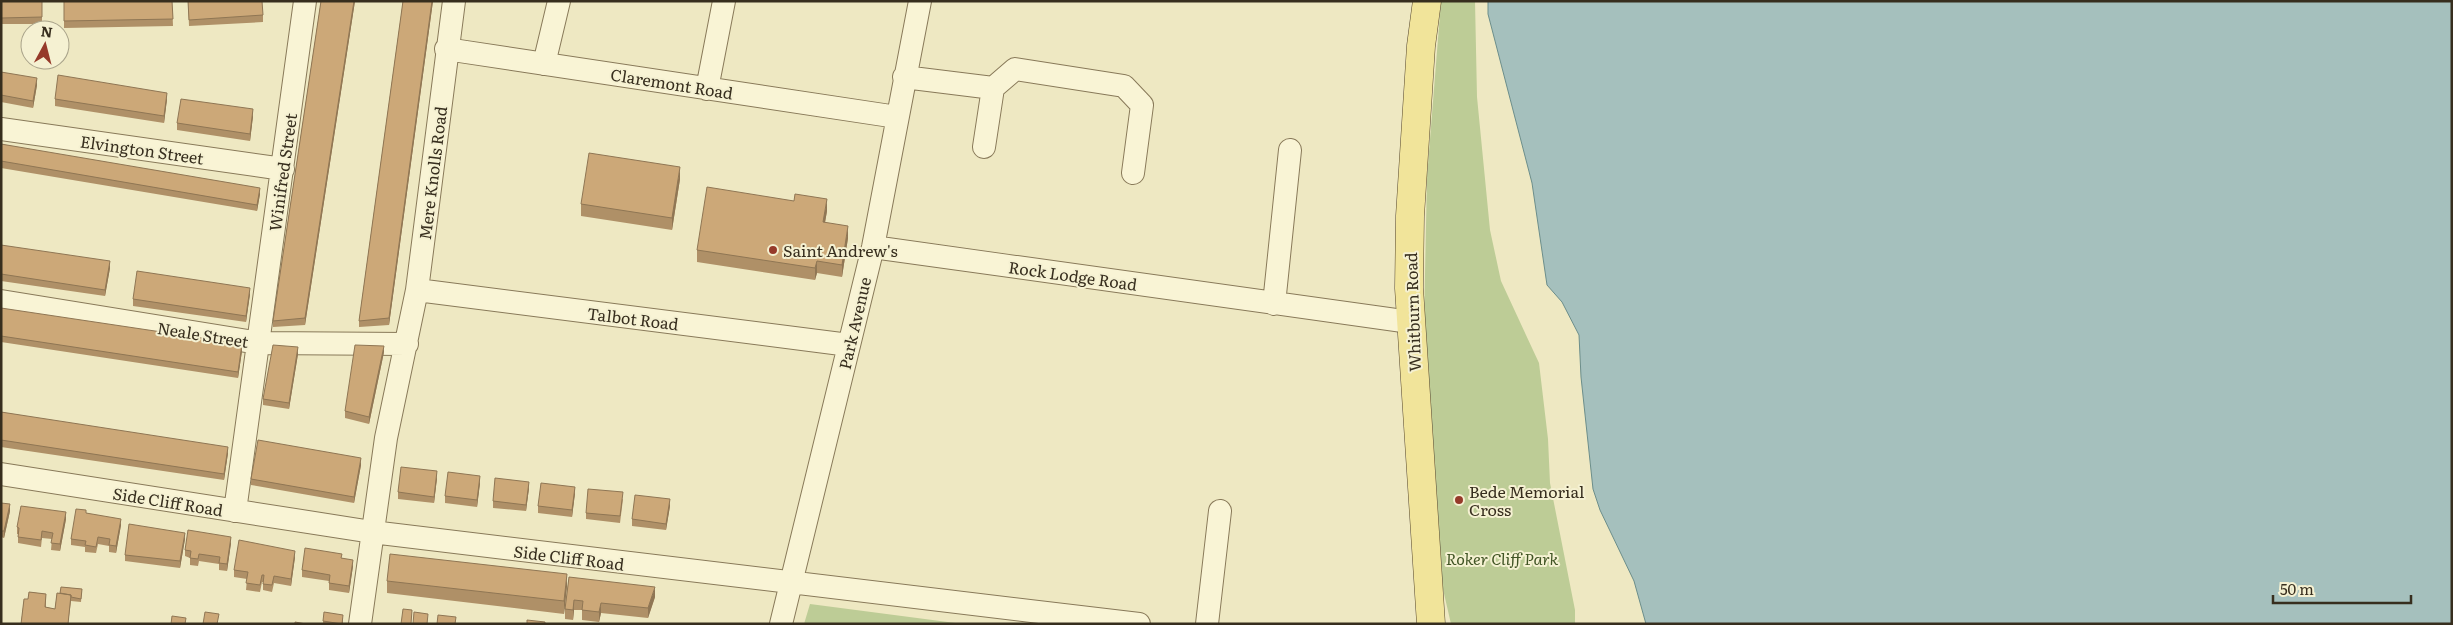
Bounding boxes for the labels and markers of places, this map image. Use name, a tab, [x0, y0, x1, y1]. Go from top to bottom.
place label: Saint Andrew's	[783, 238, 898, 262]
marker: Saint Andrew's	[767, 244, 779, 256]
place label: Bede Memorial Cross	[1469, 479, 1584, 521]
marker: Bede Memorial Cross	[1453, 494, 1465, 506]

